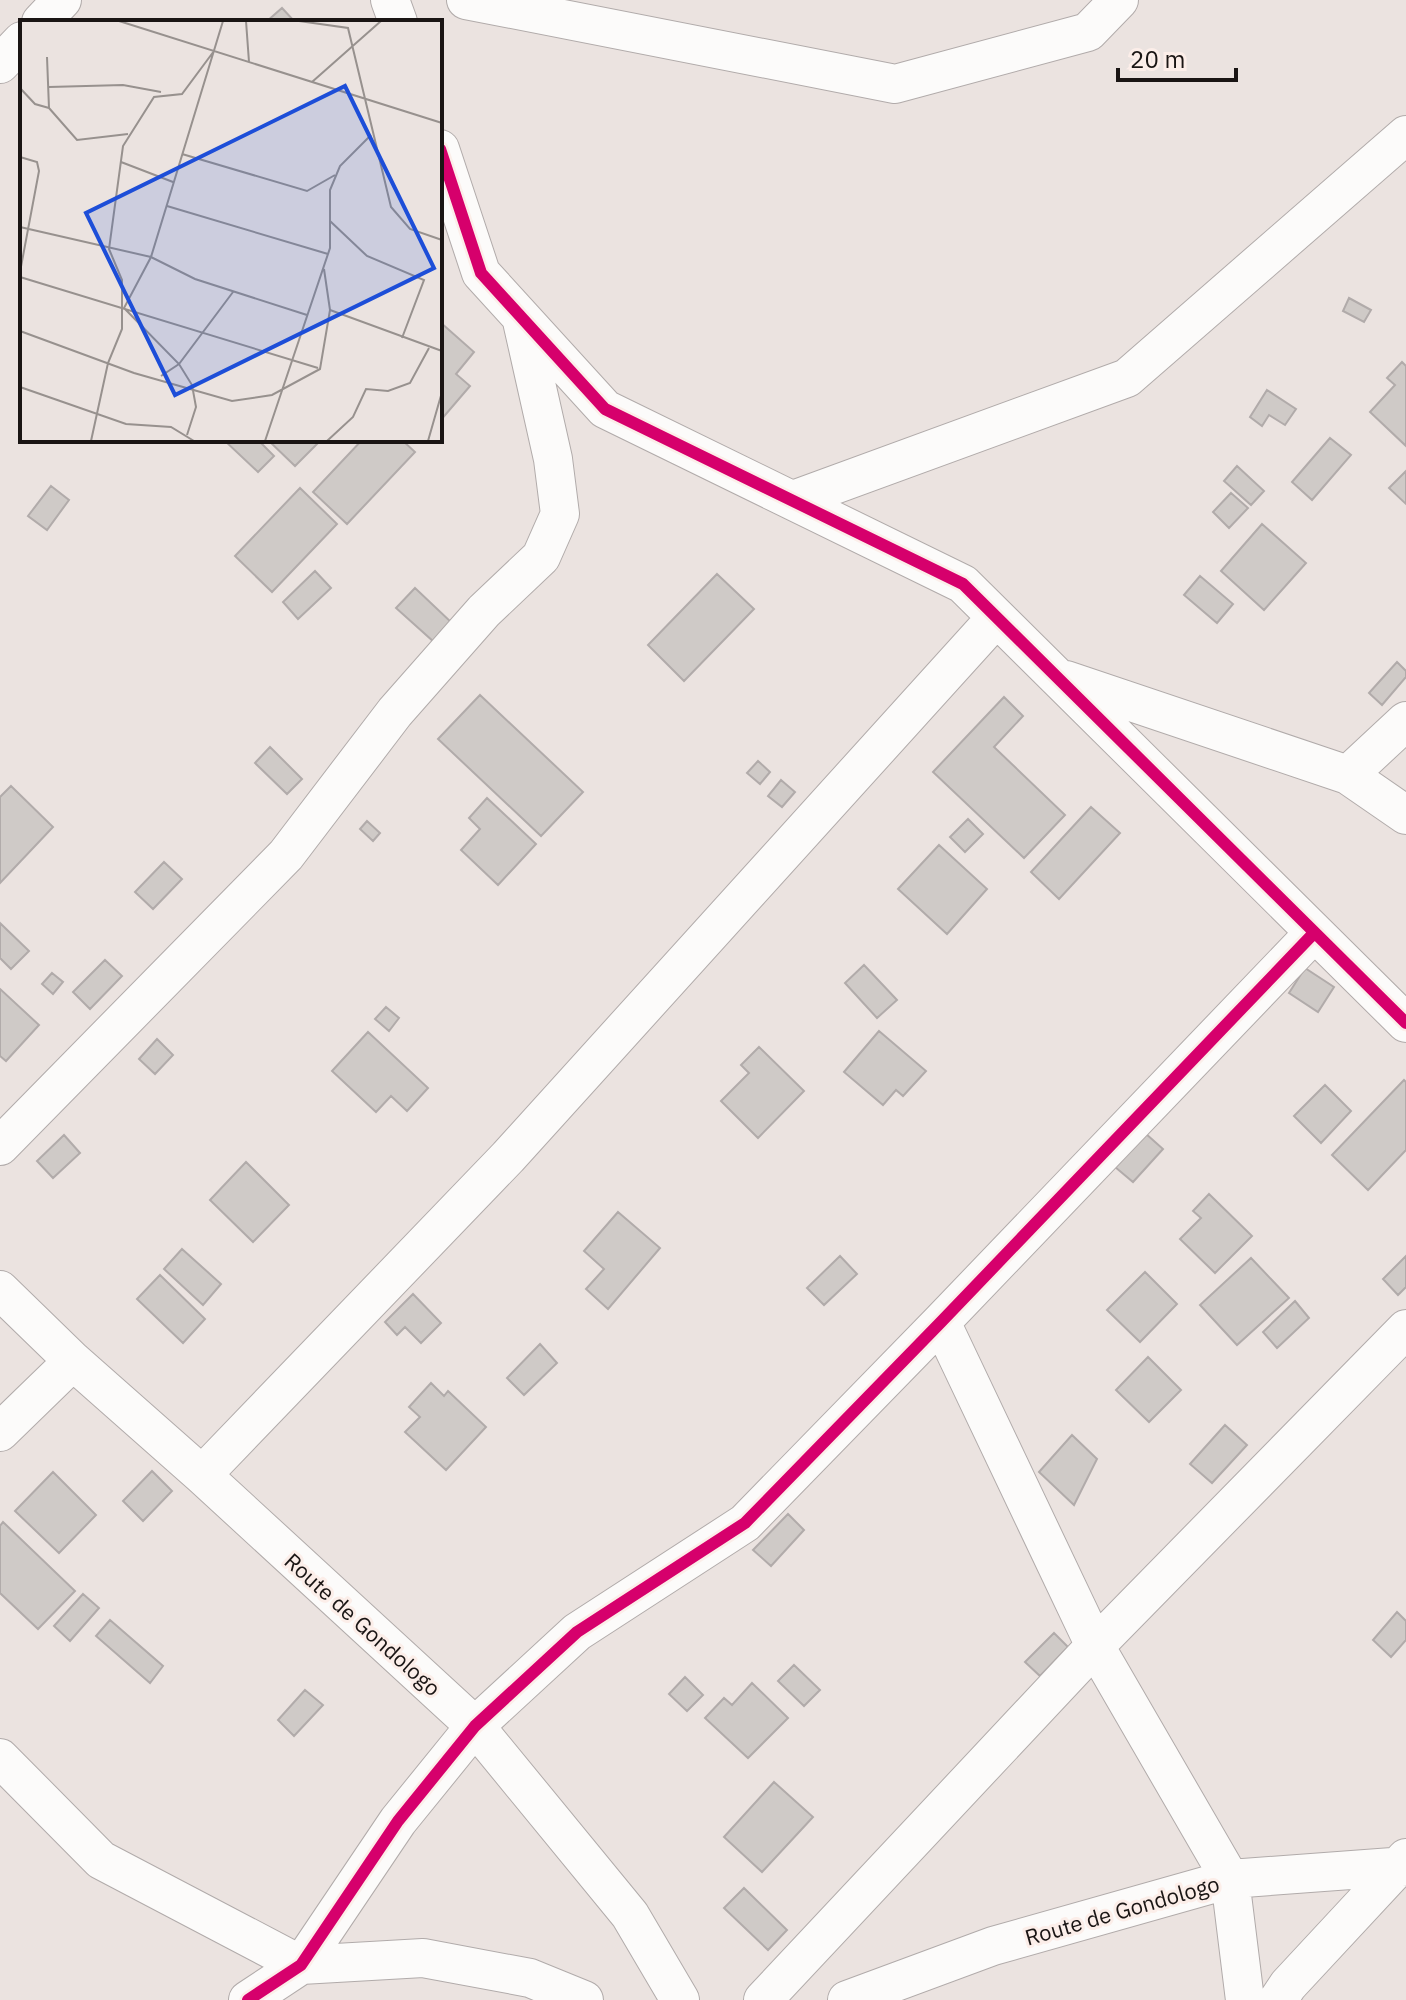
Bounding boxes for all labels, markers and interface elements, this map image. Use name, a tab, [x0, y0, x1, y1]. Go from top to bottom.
inset map	[20, 20, 442, 442]
scale bar	[1118, 32, 1236, 82]
text: 20 m	[1130, 43, 1185, 75]
street label: Route de Gondologo	[279, 1546, 447, 1702]
street label: Route de Gondologo	[1021, 1868, 1223, 1952]

